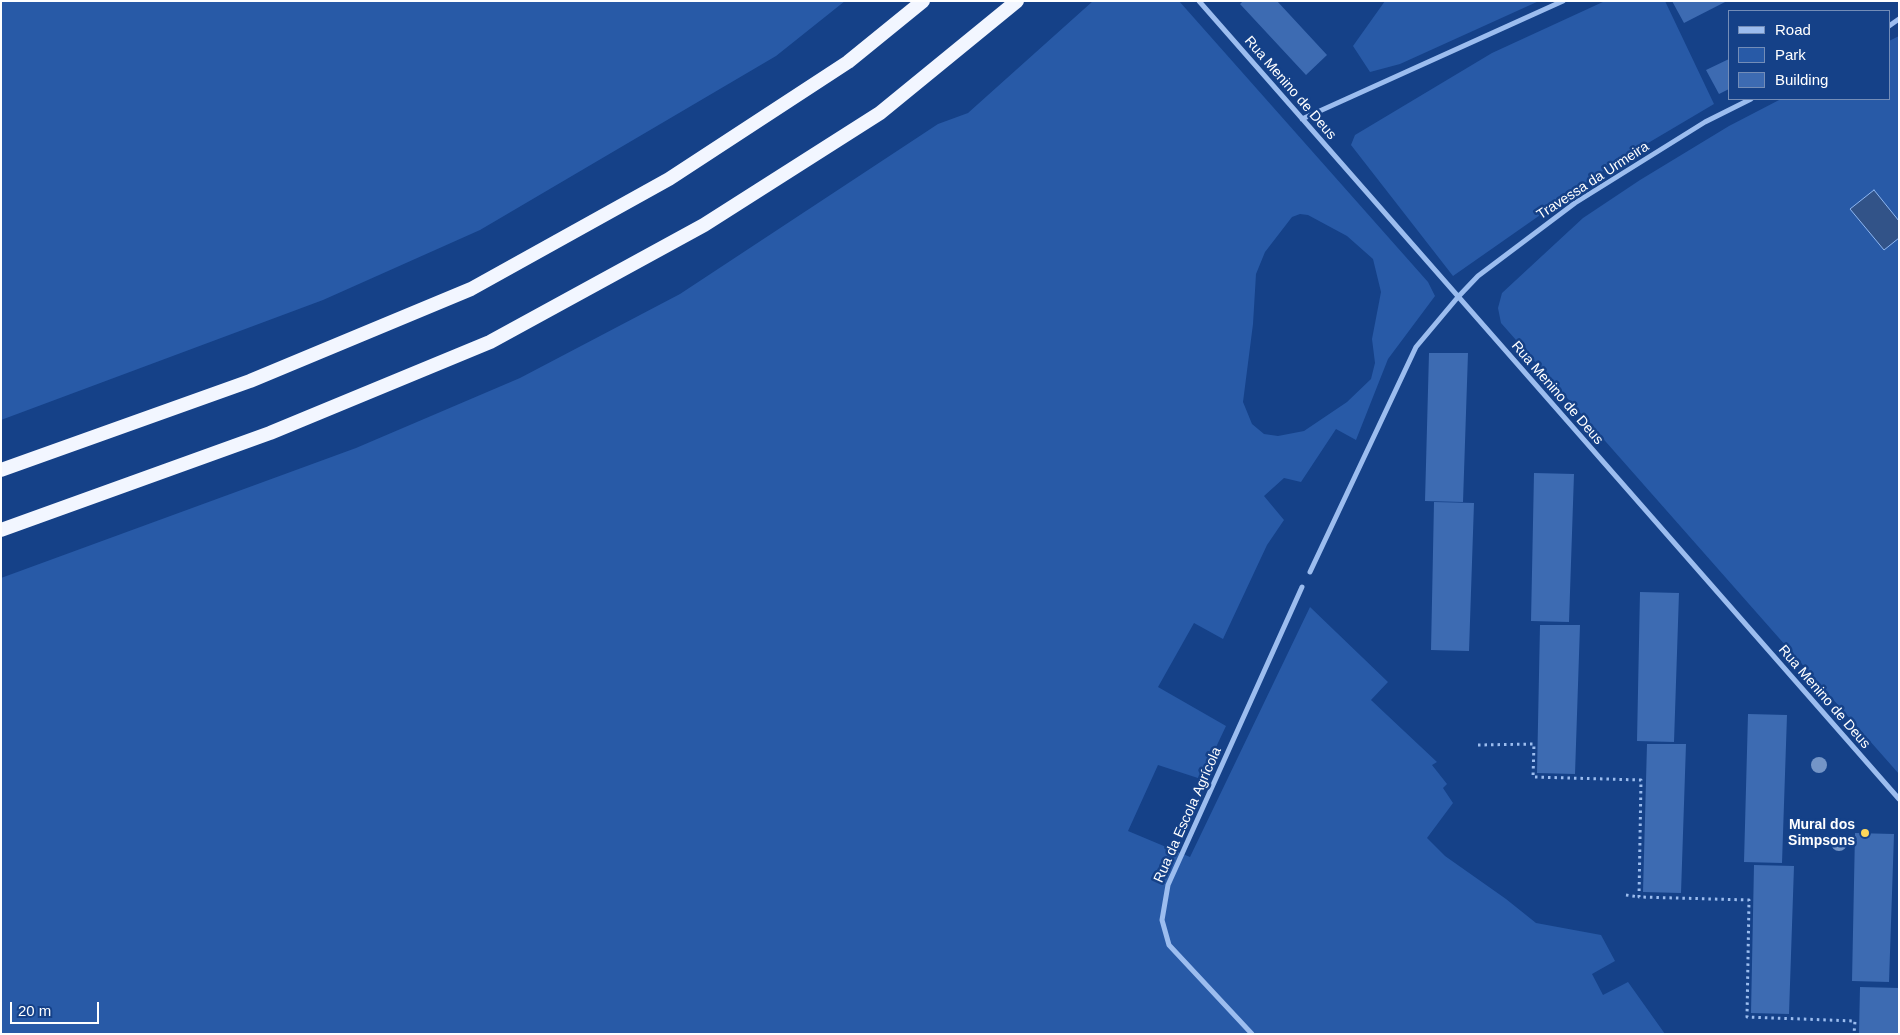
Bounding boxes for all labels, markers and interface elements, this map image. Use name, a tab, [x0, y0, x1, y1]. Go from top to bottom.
legend	[1728, 10, 1890, 100]
text: Road	[1775, 21, 1811, 38]
street label: Rua Menino de Deus	[1241, 33, 1339, 143]
text: Park	[1775, 46, 1806, 63]
text: Building	[1775, 71, 1828, 88]
street label: Travessa da Urmeira	[1534, 139, 1652, 223]
street label: Rua Menino de Deus	[1508, 338, 1606, 448]
street label: Rua Menino de Deus	[1775, 642, 1873, 752]
street label: Rua da Escola Agrícola	[1151, 745, 1225, 885]
place label: Mural dos Simpsons	[1788, 817, 1855, 850]
marker: Mural dos Simpsons	[1859, 827, 1871, 839]
scale bar	[12, 992, 101, 1024]
text: 20 m	[18, 1002, 51, 1019]

